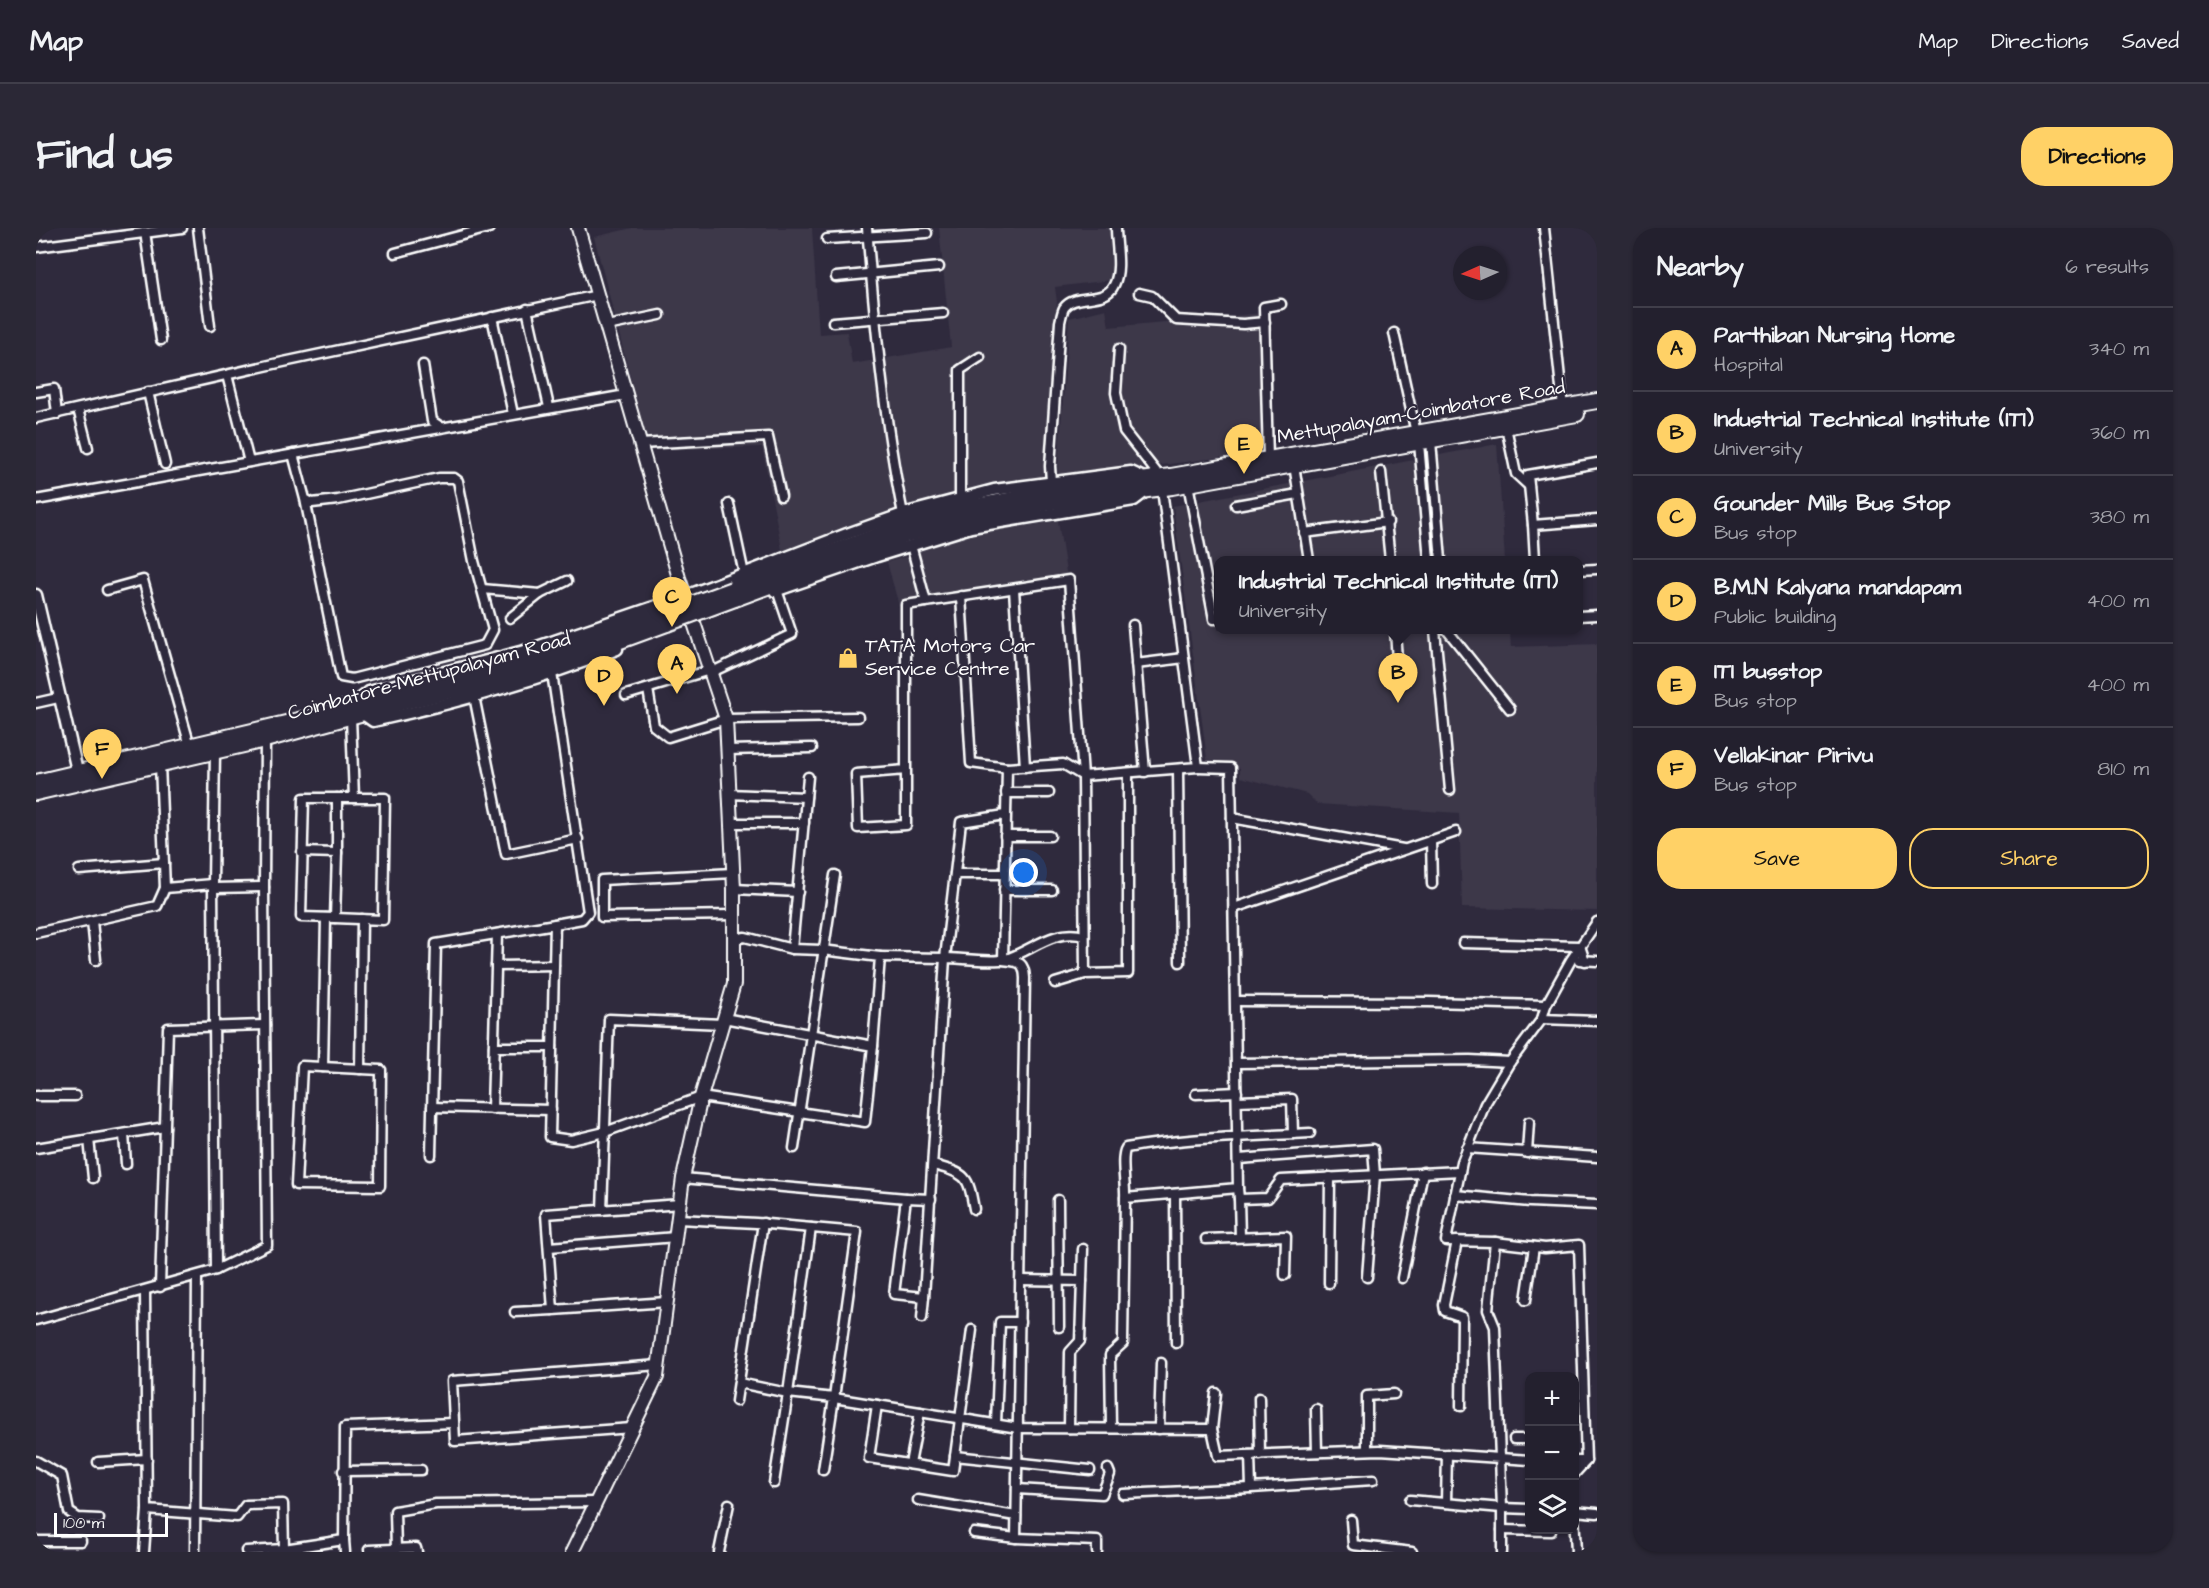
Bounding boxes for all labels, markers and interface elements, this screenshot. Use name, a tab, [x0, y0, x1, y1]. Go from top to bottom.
text: Map	[30, 22, 83, 61]
text: Map	[1918, 27, 1958, 56]
text: Directions	[1991, 27, 2089, 56]
text: Saved	[2122, 27, 2179, 56]
text: Find us	[36, 127, 173, 185]
button: Directions	[2021, 127, 2173, 186]
north arrow	[1453, 246, 1507, 300]
text: Nearby	[1657, 249, 1744, 285]
text: 6 results	[2065, 253, 2149, 281]
text: Parthiban Nursing Home	[1714, 320, 1955, 351]
text: A	[1670, 335, 1683, 363]
text: 340 m	[2089, 335, 2149, 363]
text: Hospital	[1714, 351, 1783, 379]
street label: Mettupalayam-Coimbatore Road	[1275, 373, 1567, 452]
text: Industrial Technical Institute (ITI)	[1714, 404, 2034, 435]
text: B	[1669, 419, 1684, 447]
text: 360 m	[2090, 419, 2149, 447]
pin: E	[1224, 424, 1264, 474]
text: University	[1714, 435, 1803, 463]
text: Gounder Mills Bus Stop	[1714, 488, 1951, 519]
text: C	[1669, 503, 1684, 531]
text: 380 m	[2090, 503, 2149, 531]
text: Bus stop	[1714, 519, 1797, 547]
popup	[1214, 556, 1583, 634]
text: Industrial Technical Institute (ITI)	[1239, 566, 1558, 597]
text: B.M.N Kalyana mandapam	[1714, 572, 1961, 603]
pin: C	[652, 578, 692, 627]
text: D	[1670, 587, 1683, 615]
text: 400 m	[2087, 587, 2149, 615]
text: University	[1239, 597, 1327, 625]
text: Public building	[1714, 603, 1836, 631]
street label: Coimbatore-Mettupalayam Road	[284, 625, 574, 728]
place label: TATA Motors Car Service Centre	[865, 632, 1035, 683]
pin: A	[658, 644, 696, 694]
shop icon: TATA Motors Car Service Centre	[836, 646, 860, 670]
pin: B	[1378, 654, 1418, 703]
pin: D	[584, 656, 624, 706]
text: ITI busstop	[1714, 656, 1822, 687]
text: E	[1671, 671, 1682, 699]
text: 400 m	[2087, 671, 2149, 699]
text: Bus stop	[1714, 687, 1797, 715]
pin: F	[82, 730, 122, 779]
text: Vellakinar Pirivu	[1714, 740, 1873, 771]
text: F	[1670, 755, 1683, 783]
text: 810 m	[2097, 755, 2149, 783]
text: Bus stop	[1714, 771, 1797, 799]
button: Save	[1657, 828, 1897, 889]
button: Share	[1909, 828, 2149, 889]
your location	[1009, 858, 1038, 887]
map controls	[1525, 1372, 1579, 1534]
button: +	[1525, 1372, 1579, 1426]
button: −	[1525, 1426, 1579, 1480]
button: layers	[1525, 1480, 1579, 1534]
scale bar	[54, 1510, 168, 1538]
text: 100 m	[63, 1512, 104, 1534]

